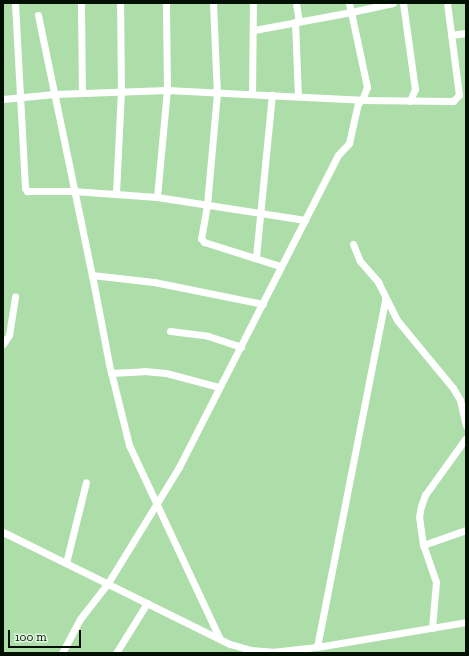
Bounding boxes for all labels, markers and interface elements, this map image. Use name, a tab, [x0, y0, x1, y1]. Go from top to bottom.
scale bar	[10, 622, 83, 648]
text: 100 m	[15, 630, 47, 644]

